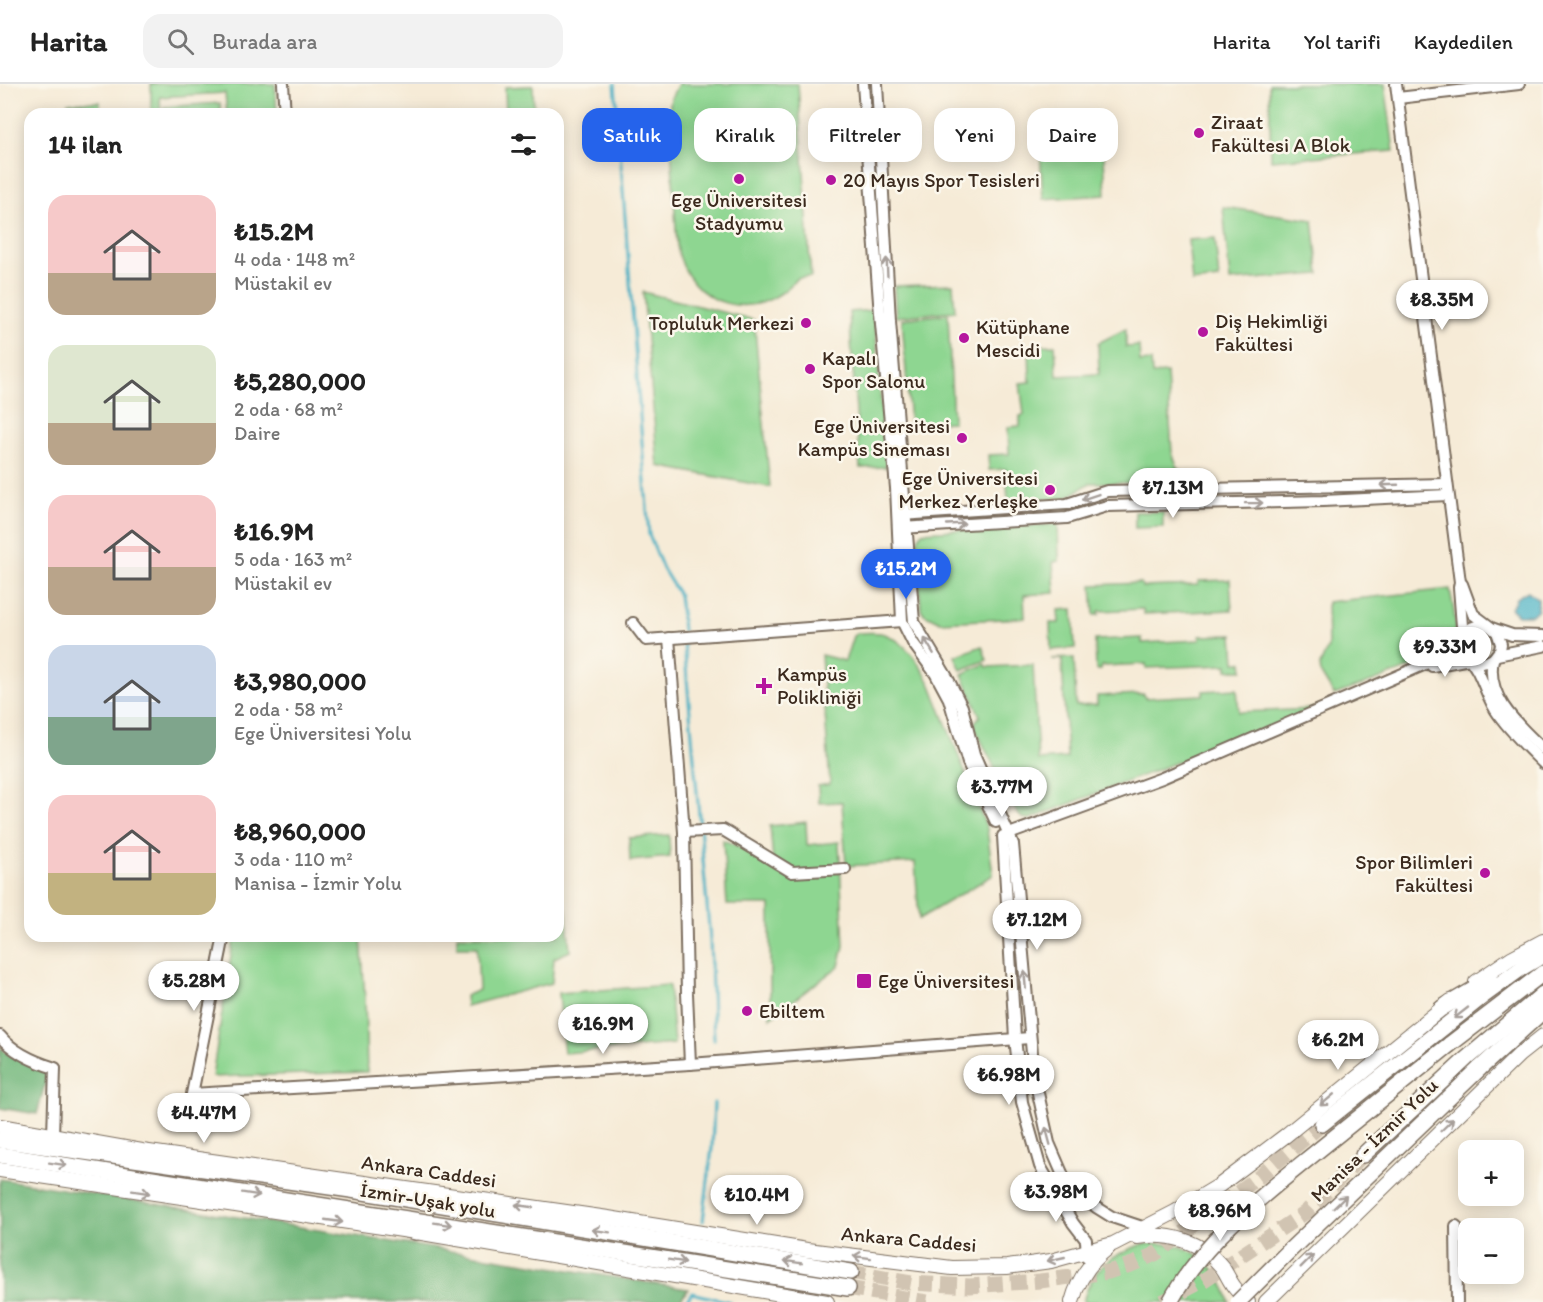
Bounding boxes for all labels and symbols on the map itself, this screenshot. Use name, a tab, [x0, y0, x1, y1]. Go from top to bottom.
place label: Ziraat Fakültesi A Blok	[1211, 110, 1351, 157]
marker: Ziraat Fakültesi A Blok	[1192, 126, 1206, 140]
place label: 20 Mayıs Spor Tesisleri	[843, 168, 1040, 192]
marker: Ege Üniversitesi Stadyumu	[732, 172, 746, 186]
marker: 20 Mayıs Spor Tesisleri	[824, 173, 838, 187]
place label: Ege Üniversitesi Stadyumu	[671, 188, 807, 235]
one-way arrow	[881, 258, 892, 278]
pin: ₺8.35M	[1393, 280, 1491, 331]
place label: Diş Hekimliği Fakültesi	[1215, 309, 1328, 356]
place label: Topluluk Merkezi	[649, 311, 794, 335]
place label: Kütüphane Mescidi	[976, 315, 1070, 362]
marker: Topluluk Merkezi	[799, 316, 813, 330]
marker: Diş Hekimliği Fakültesi	[1196, 325, 1210, 339]
marker: Kütüphane Mescidi	[957, 331, 971, 345]
place label: Kapalı Spor Salonu	[822, 346, 925, 393]
marker: Kapalı Spor Salonu	[803, 362, 817, 376]
place label: Ege Üniversitesi Kampüs Sineması	[798, 414, 950, 461]
marker: Ege Üniversitesi Kampüs Sineması	[955, 431, 969, 445]
place label: Ege Üniversitesi Merkez Yerleşke	[898, 466, 1038, 513]
pin: ₺7.13M	[1124, 468, 1222, 519]
one-way arrow	[1379, 480, 1399, 491]
marker: Ege Üniversitesi Merkez Yerleşke	[1043, 483, 1057, 497]
one-way arrow	[1081, 492, 1099, 503]
one-way arrow	[1244, 497, 1264, 509]
one-way arrow	[946, 519, 966, 530]
pin: ₺15.2M	[857, 549, 955, 600]
pin: ₺9.33M	[1396, 627, 1494, 678]
one-way arrow	[923, 638, 935, 655]
place label: Kampüs Polikliniği	[777, 662, 862, 709]
marker: Kampüs Polikliniği	[755, 677, 773, 695]
pin: ₺3.77M	[953, 767, 1051, 818]
place label: Spor Bilimleri Fakültesi	[1355, 850, 1473, 897]
marker: Spor Bilimleri Fakültesi	[1478, 866, 1492, 880]
pin: ₺7.12M	[988, 900, 1086, 951]
pin: ₺5.28M	[145, 961, 243, 1012]
place label: Ege Üniversitesi	[878, 969, 1014, 993]
one-way arrow	[1019, 970, 1030, 990]
marker: Ege Üniversitesi	[855, 972, 873, 990]
place label: Ebiltem	[759, 999, 825, 1023]
pin: ₺16.9M	[554, 1004, 652, 1055]
marker: Ebiltem	[740, 1004, 754, 1018]
one-way arrow	[1453, 1007, 1469, 1020]
pin: ₺6.2M	[1296, 1020, 1380, 1071]
pin: ₺6.98M	[960, 1055, 1058, 1106]
street label: Manisa - İzmir Yolu	[1305, 1073, 1443, 1207]
pin: ₺4.47M	[155, 1093, 253, 1144]
one-way arrow	[1319, 1094, 1335, 1107]
one-way arrow	[1439, 1117, 1454, 1132]
one-way arrow	[1041, 1127, 1053, 1146]
street label: Ankara Caddesi	[360, 1150, 498, 1192]
one-way arrow	[47, 1159, 67, 1170]
pin: ₺3.98M	[1007, 1172, 1105, 1223]
pin: ₺10.4M	[708, 1175, 806, 1226]
street label: İzmir-Uşak yolu	[359, 1177, 497, 1223]
one-way arrow	[130, 1187, 150, 1198]
one-way arrow	[240, 1188, 260, 1199]
pin: ₺8.96M	[1171, 1191, 1269, 1242]
one-way arrow	[1332, 1195, 1347, 1209]
one-way arrow	[515, 1201, 535, 1212]
one-way arrow	[323, 1215, 343, 1226]
one-way arrow	[433, 1218, 453, 1229]
street label: Ankara Caddesi	[840, 1221, 978, 1257]
one-way arrow	[591, 1225, 611, 1236]
one-way arrow	[853, 1252, 873, 1263]
one-way arrow	[1300, 1253, 1315, 1268]
one-way arrow	[1047, 1254, 1066, 1266]
one-way arrow	[667, 1255, 687, 1266]
one-way arrow	[784, 1257, 804, 1268]

